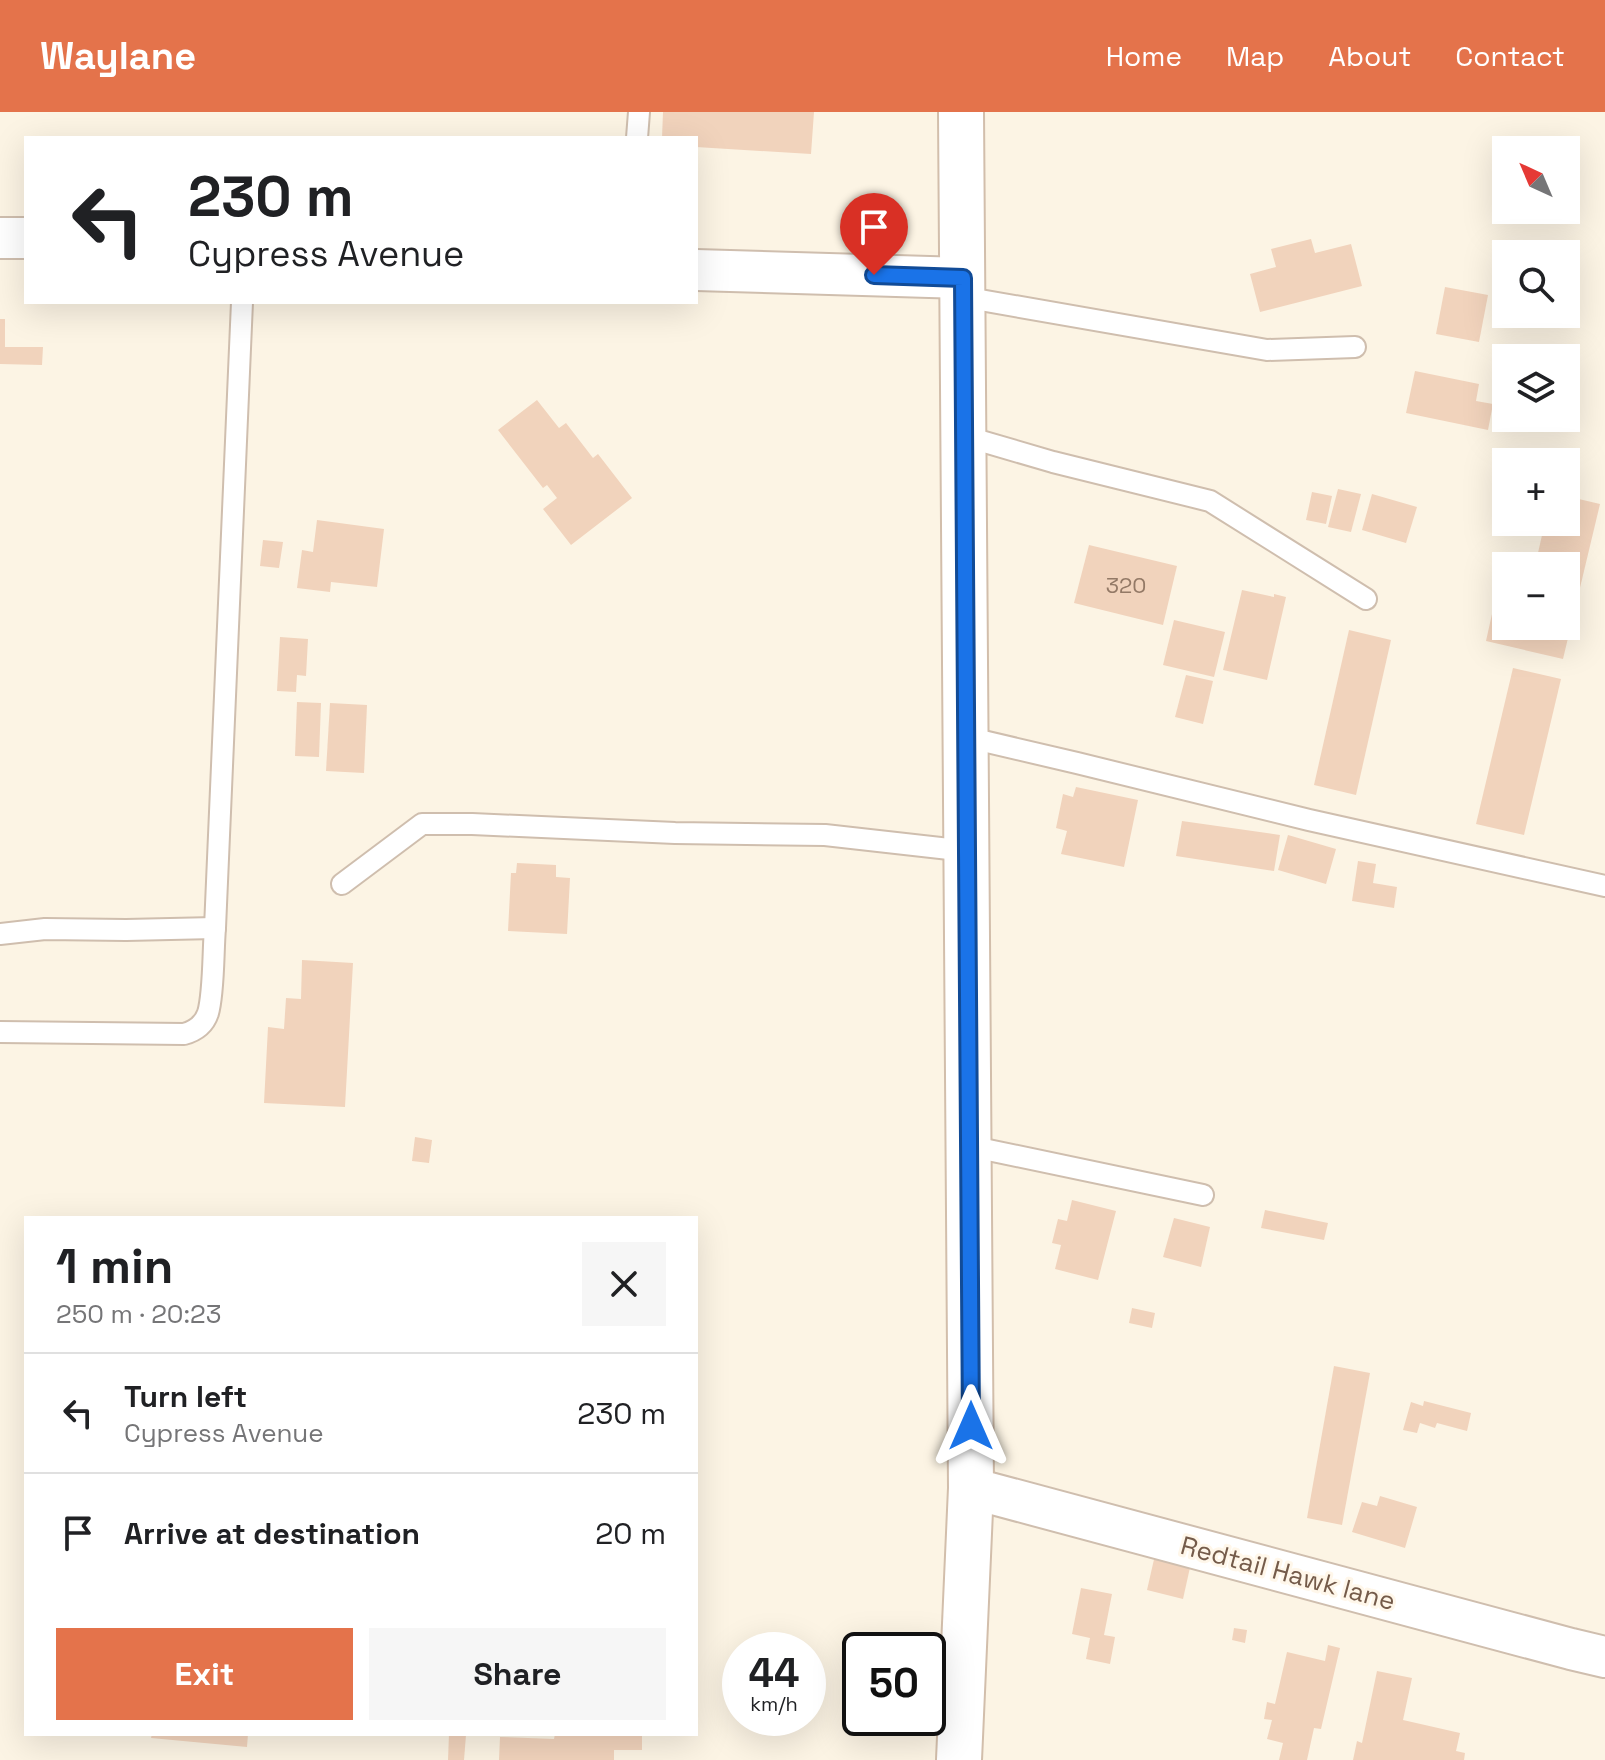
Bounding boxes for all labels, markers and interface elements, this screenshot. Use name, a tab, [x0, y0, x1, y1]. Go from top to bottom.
text: Waylane	[40, 32, 196, 80]
text: Home	[1106, 38, 1182, 74]
text: Map	[1226, 38, 1284, 74]
text: About	[1328, 38, 1411, 74]
text: Contact	[1455, 38, 1565, 74]
north arrow	[1492, 136, 1580, 224]
map controls	[1492, 136, 1580, 640]
text: 230 m	[188, 161, 354, 232]
icon: left	[56, 168, 160, 272]
pin	[840, 193, 908, 275]
icon: arrive	[852, 205, 896, 249]
text: Cypress Avenue	[188, 231, 464, 277]
button: search	[1492, 240, 1580, 328]
button: layers	[1492, 344, 1580, 432]
button: +	[1492, 448, 1580, 536]
button: −	[1492, 552, 1580, 640]
house number: 320	[1106, 571, 1146, 599]
text: 1 min	[56, 1236, 173, 1297]
button: close	[582, 1242, 666, 1326]
text: 250 m · 20:23	[56, 1297, 221, 1331]
text: Turn left	[124, 1377, 247, 1416]
position arrow	[929, 1384, 1013, 1468]
icon: left	[56, 1391, 100, 1435]
text: 230 m	[577, 1394, 666, 1433]
text: Cypress Avenue	[124, 1416, 324, 1450]
icon: arrive	[56, 1511, 100, 1555]
text: Arrive at destination	[124, 1514, 420, 1553]
text: 20 m	[595, 1514, 666, 1553]
street label: Redtail Hawk lane	[1177, 1528, 1399, 1618]
button: Exit	[56, 1628, 353, 1720]
button: Share	[369, 1628, 666, 1720]
speed limit sign: 50	[842, 1632, 946, 1736]
text: 44	[749, 1648, 799, 1699]
text: km/h	[750, 1691, 798, 1717]

